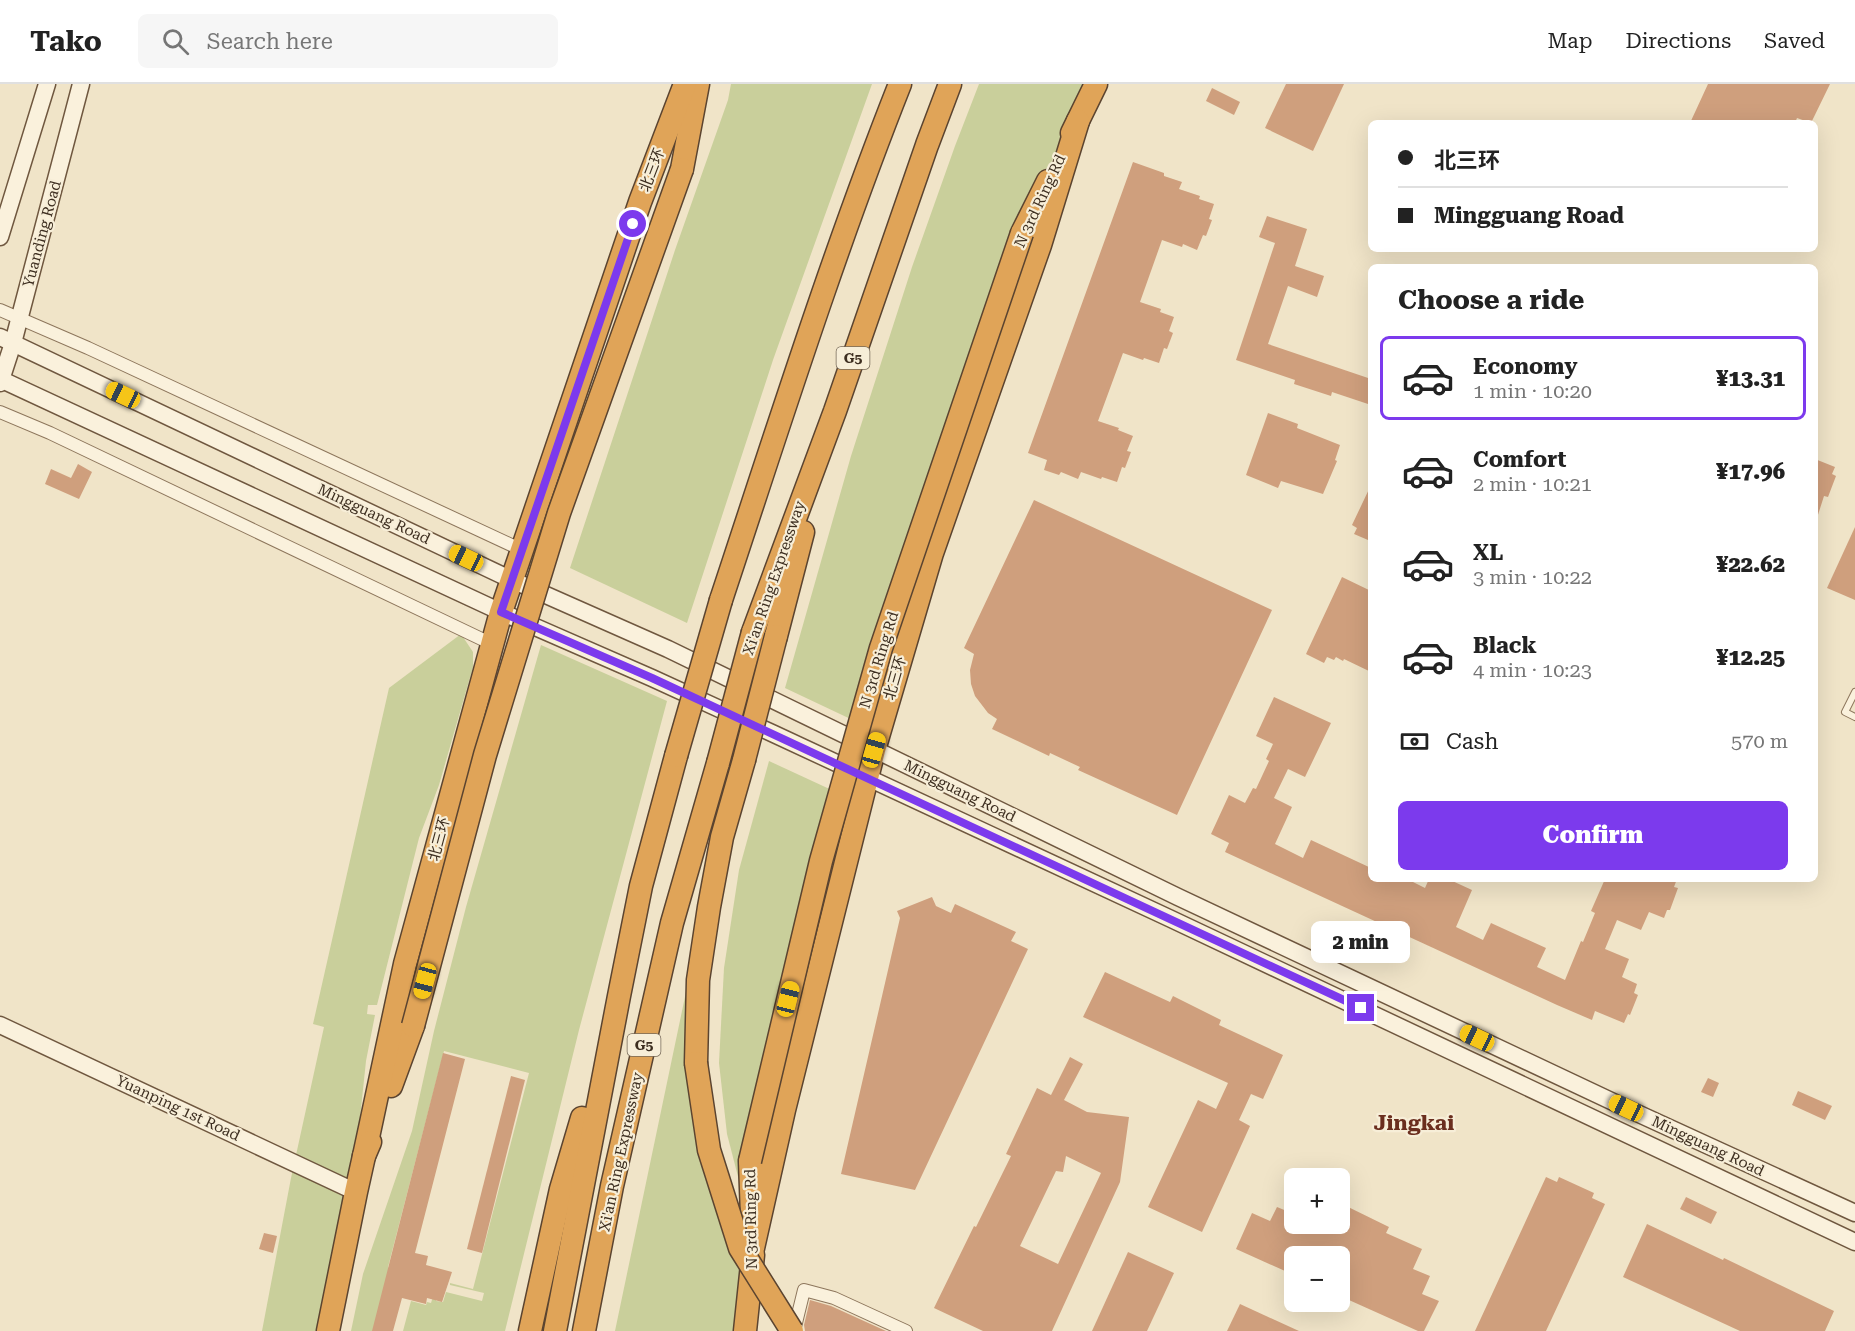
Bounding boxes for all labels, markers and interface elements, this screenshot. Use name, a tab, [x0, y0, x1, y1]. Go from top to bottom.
search box	[138, 14, 558, 68]
text: Tako	[30, 25, 102, 58]
icon: search	[159, 25, 192, 58]
text: Search here	[207, 29, 333, 54]
text: Map	[1548, 29, 1592, 53]
text: Directions	[1625, 29, 1731, 53]
text: Saved	[1764, 29, 1825, 53]
street label: 北三环	[636, 146, 668, 194]
text: 北三环	[1434, 148, 1500, 173]
street label: N 3rd Ring Rd	[1011, 151, 1070, 250]
street label: Yuanding Road	[19, 178, 65, 289]
text: Mingguang Road	[1434, 203, 1624, 228]
route start	[619, 210, 646, 237]
text: Choose a ride	[1398, 284, 1584, 316]
road number: G5	[836, 347, 870, 369]
icon: car	[1401, 351, 1455, 405]
text: Economy	[1473, 354, 1577, 379]
text: ¥13.31	[1716, 366, 1785, 391]
car	[103, 379, 143, 411]
text: 1 min · 10:20	[1473, 379, 1592, 403]
icon: car	[1401, 444, 1455, 498]
text: Comfort	[1473, 447, 1566, 472]
text: ¥17.96	[1716, 459, 1785, 484]
text: 2 min · 10:21	[1473, 472, 1592, 496]
street label: Mingguang Road	[315, 480, 434, 548]
street label: Xi'an Ring Expressway	[739, 498, 809, 658]
icon: car	[1401, 537, 1455, 591]
text: XL	[1473, 540, 1503, 565]
car	[446, 542, 486, 574]
text: ¥22.62	[1716, 552, 1785, 577]
text: 3 min · 10:22	[1473, 565, 1592, 589]
street label: N 3rd Ring Rd	[856, 609, 902, 711]
icon: car	[1401, 630, 1455, 684]
text: Black	[1473, 633, 1537, 658]
text: ¥12.25	[1716, 645, 1785, 670]
street label: 北三环	[880, 654, 910, 702]
text: 4 min · 10:23	[1473, 658, 1592, 682]
icon: cash	[1398, 725, 1431, 758]
text: Cash	[1446, 729, 1498, 754]
text: 570 m	[1731, 729, 1788, 753]
car	[860, 730, 888, 770]
street label: Mingguang Road	[901, 756, 1019, 826]
button: Confirm	[1398, 801, 1788, 870]
street label: 北三环	[424, 815, 454, 863]
callout: 2 min	[1312, 921, 1410, 963]
text: 2 min	[1332, 930, 1389, 954]
car	[412, 961, 438, 1001]
car	[775, 979, 801, 1019]
route end	[1347, 994, 1374, 1021]
car	[1457, 1022, 1497, 1054]
road number: G5	[628, 1034, 660, 1056]
street label: Yuanping 1st Road	[113, 1071, 243, 1145]
street label: Xi'an Ring Expressway	[595, 1071, 647, 1233]
car	[1606, 1092, 1646, 1124]
district label: Jingkai	[1374, 1111, 1454, 1135]
street label: Mingguang Road	[1649, 1112, 1768, 1180]
street label: N 3rd Ring Rd	[741, 1168, 761, 1269]
map controls	[1284, 1168, 1350, 1312]
button: +	[1284, 1168, 1350, 1234]
button: −	[1284, 1246, 1350, 1312]

